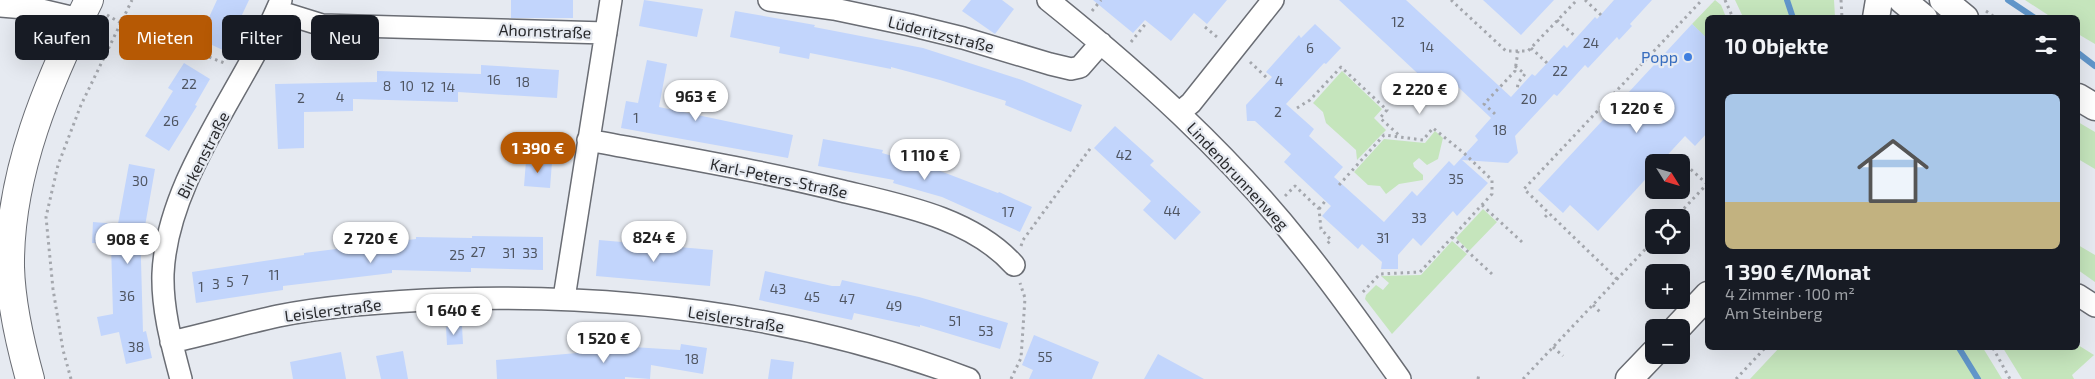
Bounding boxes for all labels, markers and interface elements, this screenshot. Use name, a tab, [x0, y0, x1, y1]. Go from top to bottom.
street label: Lüderitzstraße	[886, 11, 996, 56]
house number: 12	[1391, 13, 1405, 30]
chip: Kaufen	[15, 15, 109, 60]
chip: Mieten	[119, 15, 212, 60]
chip: Filter	[222, 15, 301, 60]
chip: Neu	[311, 15, 379, 60]
street label: Ahornstraße	[498, 19, 592, 42]
icon: filters	[2032, 31, 2060, 59]
text: 10 Objekte	[1725, 33, 1829, 58]
house number: 24	[1583, 34, 1599, 51]
house number: 14	[1420, 38, 1434, 55]
house number: 6	[1306, 39, 1314, 56]
place label: Popp	[1641, 47, 1678, 66]
marker: Popp	[1682, 51, 1694, 63]
house number: 22	[1552, 62, 1568, 79]
house number: 16	[487, 71, 501, 88]
house number: 4	[1275, 72, 1283, 89]
pin: 2 220 €	[1374, 72, 1466, 115]
house number: 18	[516, 73, 530, 90]
house number: 22	[181, 75, 197, 92]
house number: 8	[383, 77, 391, 94]
house number: 10	[400, 77, 414, 94]
house number: 12	[421, 78, 435, 95]
house number: 14	[441, 78, 455, 95]
text: 2 220 €	[1392, 79, 1448, 98]
pin: 963 €	[661, 80, 731, 122]
text: 963 €	[675, 86, 717, 105]
house number: 4	[336, 88, 344, 105]
house number: 2	[297, 89, 305, 106]
house number: 20	[1521, 90, 1537, 107]
pin: 1 220 €	[1591, 92, 1683, 134]
text: 1 220 €	[1611, 98, 1663, 117]
house number: 2	[1274, 103, 1282, 120]
street label: Birkenstraße	[173, 108, 233, 201]
house number: 1	[633, 109, 639, 126]
house number: 26	[163, 112, 179, 129]
street label: Lindenbrunnenweg	[1184, 118, 1293, 234]
house number: 18	[1493, 121, 1507, 138]
icon: home	[1848, 126, 1938, 216]
pin: 1 390 €	[492, 132, 584, 174]
text: 1 390 €	[512, 138, 564, 157]
pin: 1 110 €	[879, 138, 971, 181]
text: 1 110 €	[901, 145, 949, 164]
house number: 42	[1116, 146, 1132, 163]
street label: Karl-Peters-Straße	[709, 154, 850, 201]
north arrow	[1645, 154, 1690, 199]
map controls	[1645, 154, 1690, 364]
house number: 35	[1448, 170, 1464, 187]
house number: 30	[132, 172, 148, 189]
house number: 44	[1163, 202, 1181, 219]
house number: 17	[1002, 203, 1014, 220]
house number: 33	[1411, 209, 1427, 226]
button: locate	[1645, 209, 1690, 254]
pin: 824 €	[619, 220, 689, 263]
pin: 908 €	[93, 222, 163, 265]
pin: 2 720 €	[325, 222, 417, 264]
text: 824 €	[632, 227, 676, 246]
text: 2 720 €	[344, 228, 398, 247]
text: 908 €	[106, 229, 150, 248]
house number: 31	[1376, 229, 1390, 246]
house number: 27	[470, 243, 486, 260]
house number: 31	[502, 244, 516, 261]
house number: 33	[522, 244, 538, 261]
house number: 25	[449, 246, 465, 263]
text: 1 390 €/Monat	[1725, 259, 1871, 284]
button: +	[1645, 264, 1690, 309]
house number: 11	[268, 266, 280, 283]
house number: 7	[241, 271, 249, 288]
house number: 5	[226, 273, 234, 290]
house number: 3	[212, 275, 220, 292]
house number: 1	[198, 278, 204, 295]
house number: 43	[770, 280, 786, 297]
text: 4 Zimmer · 100 m²	[1725, 284, 1855, 303]
house number: 36	[119, 287, 135, 304]
house number: 45	[804, 288, 820, 305]
house number: 47	[839, 290, 855, 307]
street label: Leislerstraße	[283, 294, 382, 325]
pin: 1 640 €	[408, 294, 500, 336]
house number: 49	[886, 297, 902, 314]
text: 1 640 €	[427, 300, 481, 319]
street label: Leislerstraße	[686, 301, 786, 336]
text: Am Steinberg	[1725, 303, 1822, 322]
house number: 51	[948, 312, 962, 329]
button: −	[1645, 319, 1690, 364]
pin: 1 520 €	[558, 322, 650, 364]
house number: 53	[978, 322, 994, 339]
text: 1 520 €	[578, 328, 630, 347]
house number: 38	[128, 338, 144, 355]
house number: 55	[1037, 348, 1053, 365]
house number: 18	[685, 350, 699, 367]

